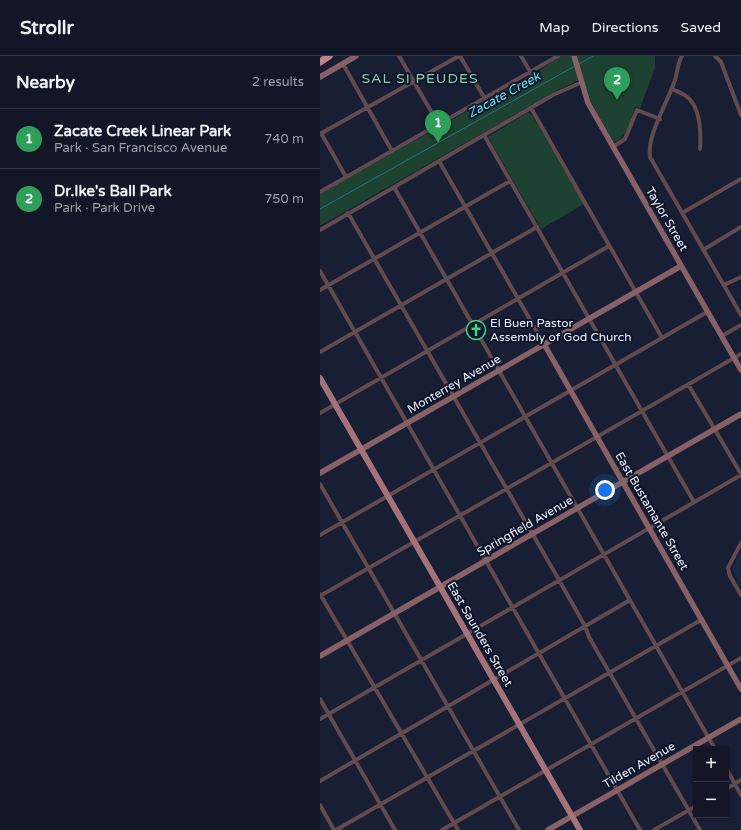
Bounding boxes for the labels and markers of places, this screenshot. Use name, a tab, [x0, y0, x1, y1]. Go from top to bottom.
pin: 2	[604, 67, 630, 100]
pin: 1	[425, 110, 451, 143]
place label: El Buen Pastor Assembly of God Church	[490, 316, 631, 344]
church icon: El Buen Pastor Assembly of God Church	[465, 319, 487, 341]

